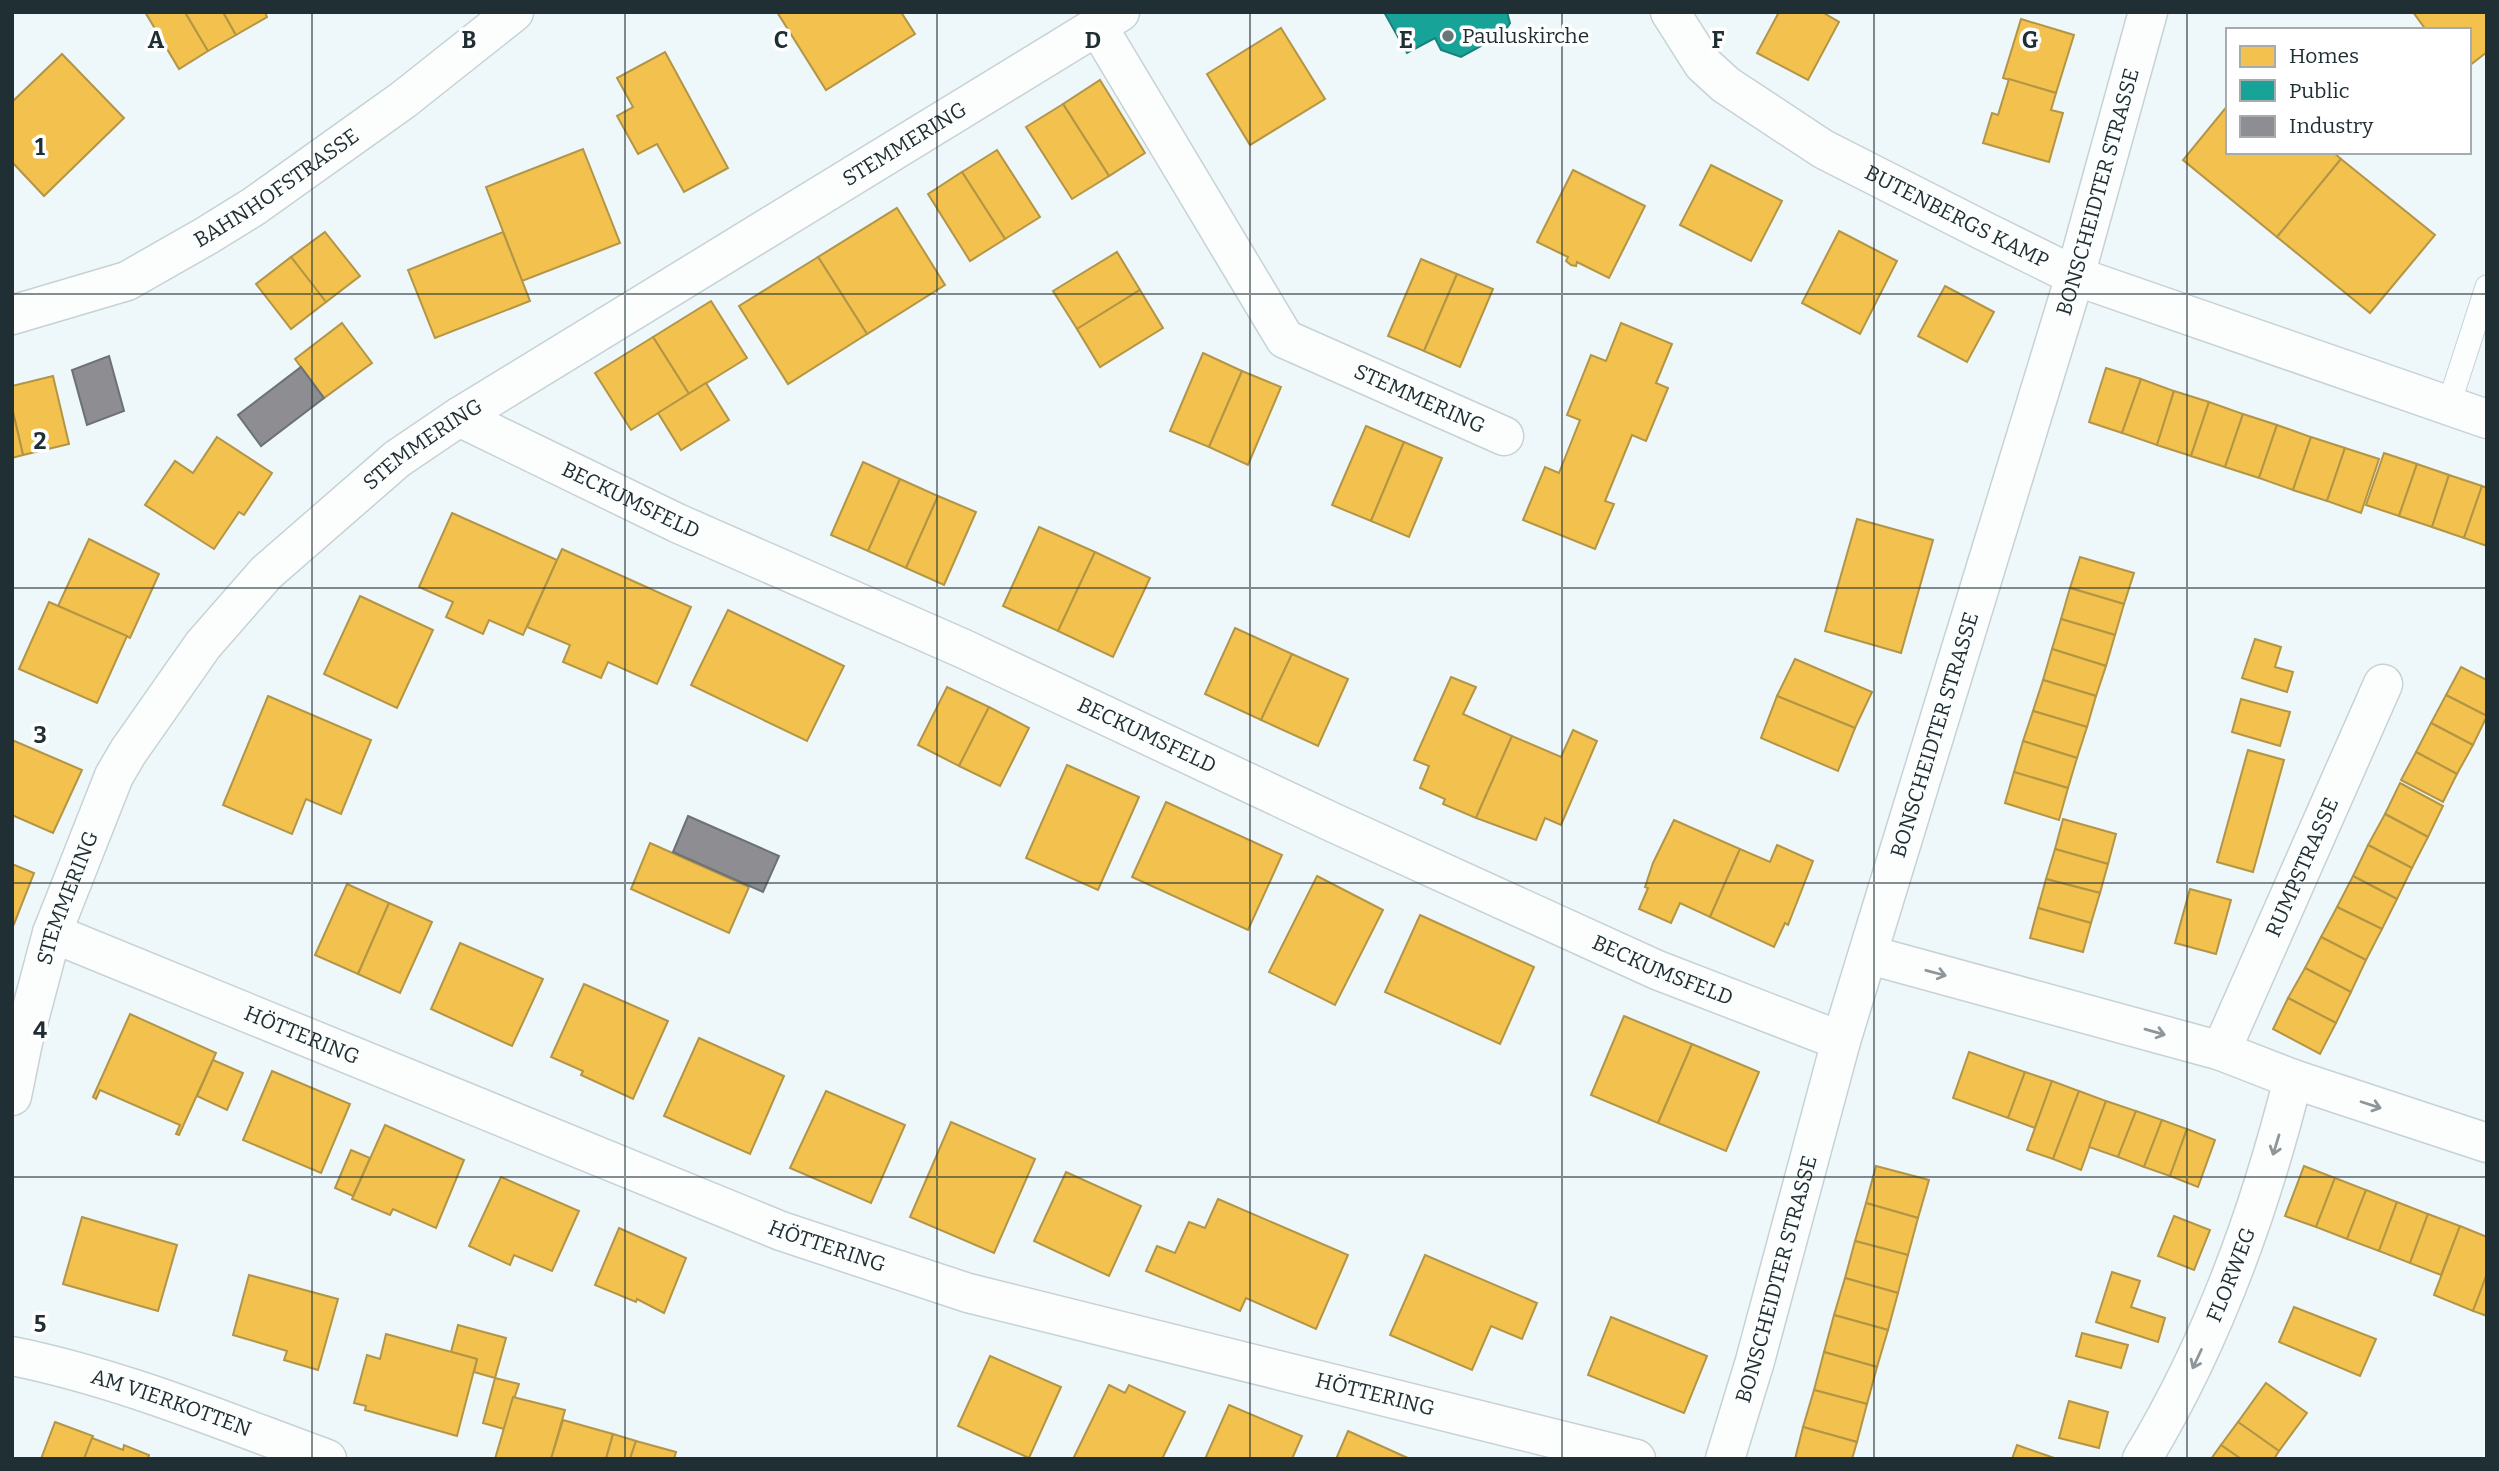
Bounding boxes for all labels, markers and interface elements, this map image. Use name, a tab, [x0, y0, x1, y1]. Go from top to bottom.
place label: Pauluskirche	[1462, 23, 1589, 49]
text: A	[148, 26, 165, 54]
text: B	[462, 26, 476, 54]
text: C	[774, 26, 788, 54]
text: D	[1085, 26, 1101, 54]
text: E	[1399, 26, 1413, 54]
text: F	[1712, 26, 1725, 54]
text: G	[2022, 26, 2039, 54]
marker: Pauluskirche	[1440, 28, 1456, 44]
legend	[2226, 28, 2471, 154]
text: Homes	[2289, 43, 2359, 69]
street label: BONSCHEIDTER STRASSE	[2051, 65, 2145, 319]
text: Public	[2289, 78, 2350, 104]
street label: STEMMERING	[838, 96, 971, 192]
text: Industry	[2289, 113, 2374, 139]
street label: BAHNHOFSTRASSE	[189, 123, 364, 253]
text: 1	[35, 133, 45, 161]
street label: BUTENBERGS KAMP	[1861, 160, 2053, 274]
street label: STEMMERING	[1350, 358, 1489, 439]
street label: STEMMERING	[358, 393, 487, 496]
text: 2	[34, 427, 47, 455]
street label: BECKUMSFELD	[558, 456, 704, 544]
street label: BONSCHEIDTER STRASSE	[1885, 609, 1984, 861]
street label: BECKUMSFELD	[1073, 691, 1220, 779]
text: 3	[33, 721, 47, 749]
street label: RUMPSTRASSE	[2260, 793, 2344, 941]
street label: STEMMERING	[31, 827, 104, 968]
street label: BECKUMSFELD	[1588, 929, 1737, 1011]
one-way arrow	[1924, 967, 1946, 980]
street label: HÖTTERING	[241, 1000, 363, 1070]
text: 4	[33, 1016, 47, 1044]
one-way arrow	[2143, 1026, 2166, 1039]
one-way arrow	[2359, 1100, 2381, 1112]
one-way arrow	[2268, 1134, 2281, 1156]
street label: BONSCHEIDTER STRASSE	[1730, 1153, 1823, 1406]
street label: HÖTTERING	[764, 1214, 889, 1278]
street label: FLORWEG	[2201, 1224, 2261, 1326]
text: 5	[34, 1310, 46, 1338]
one-way arrow	[2190, 1347, 2203, 1369]
street label: AM VIERKOTTEN	[88, 1363, 255, 1443]
street label: HÖTTERING	[1313, 1367, 1437, 1421]

